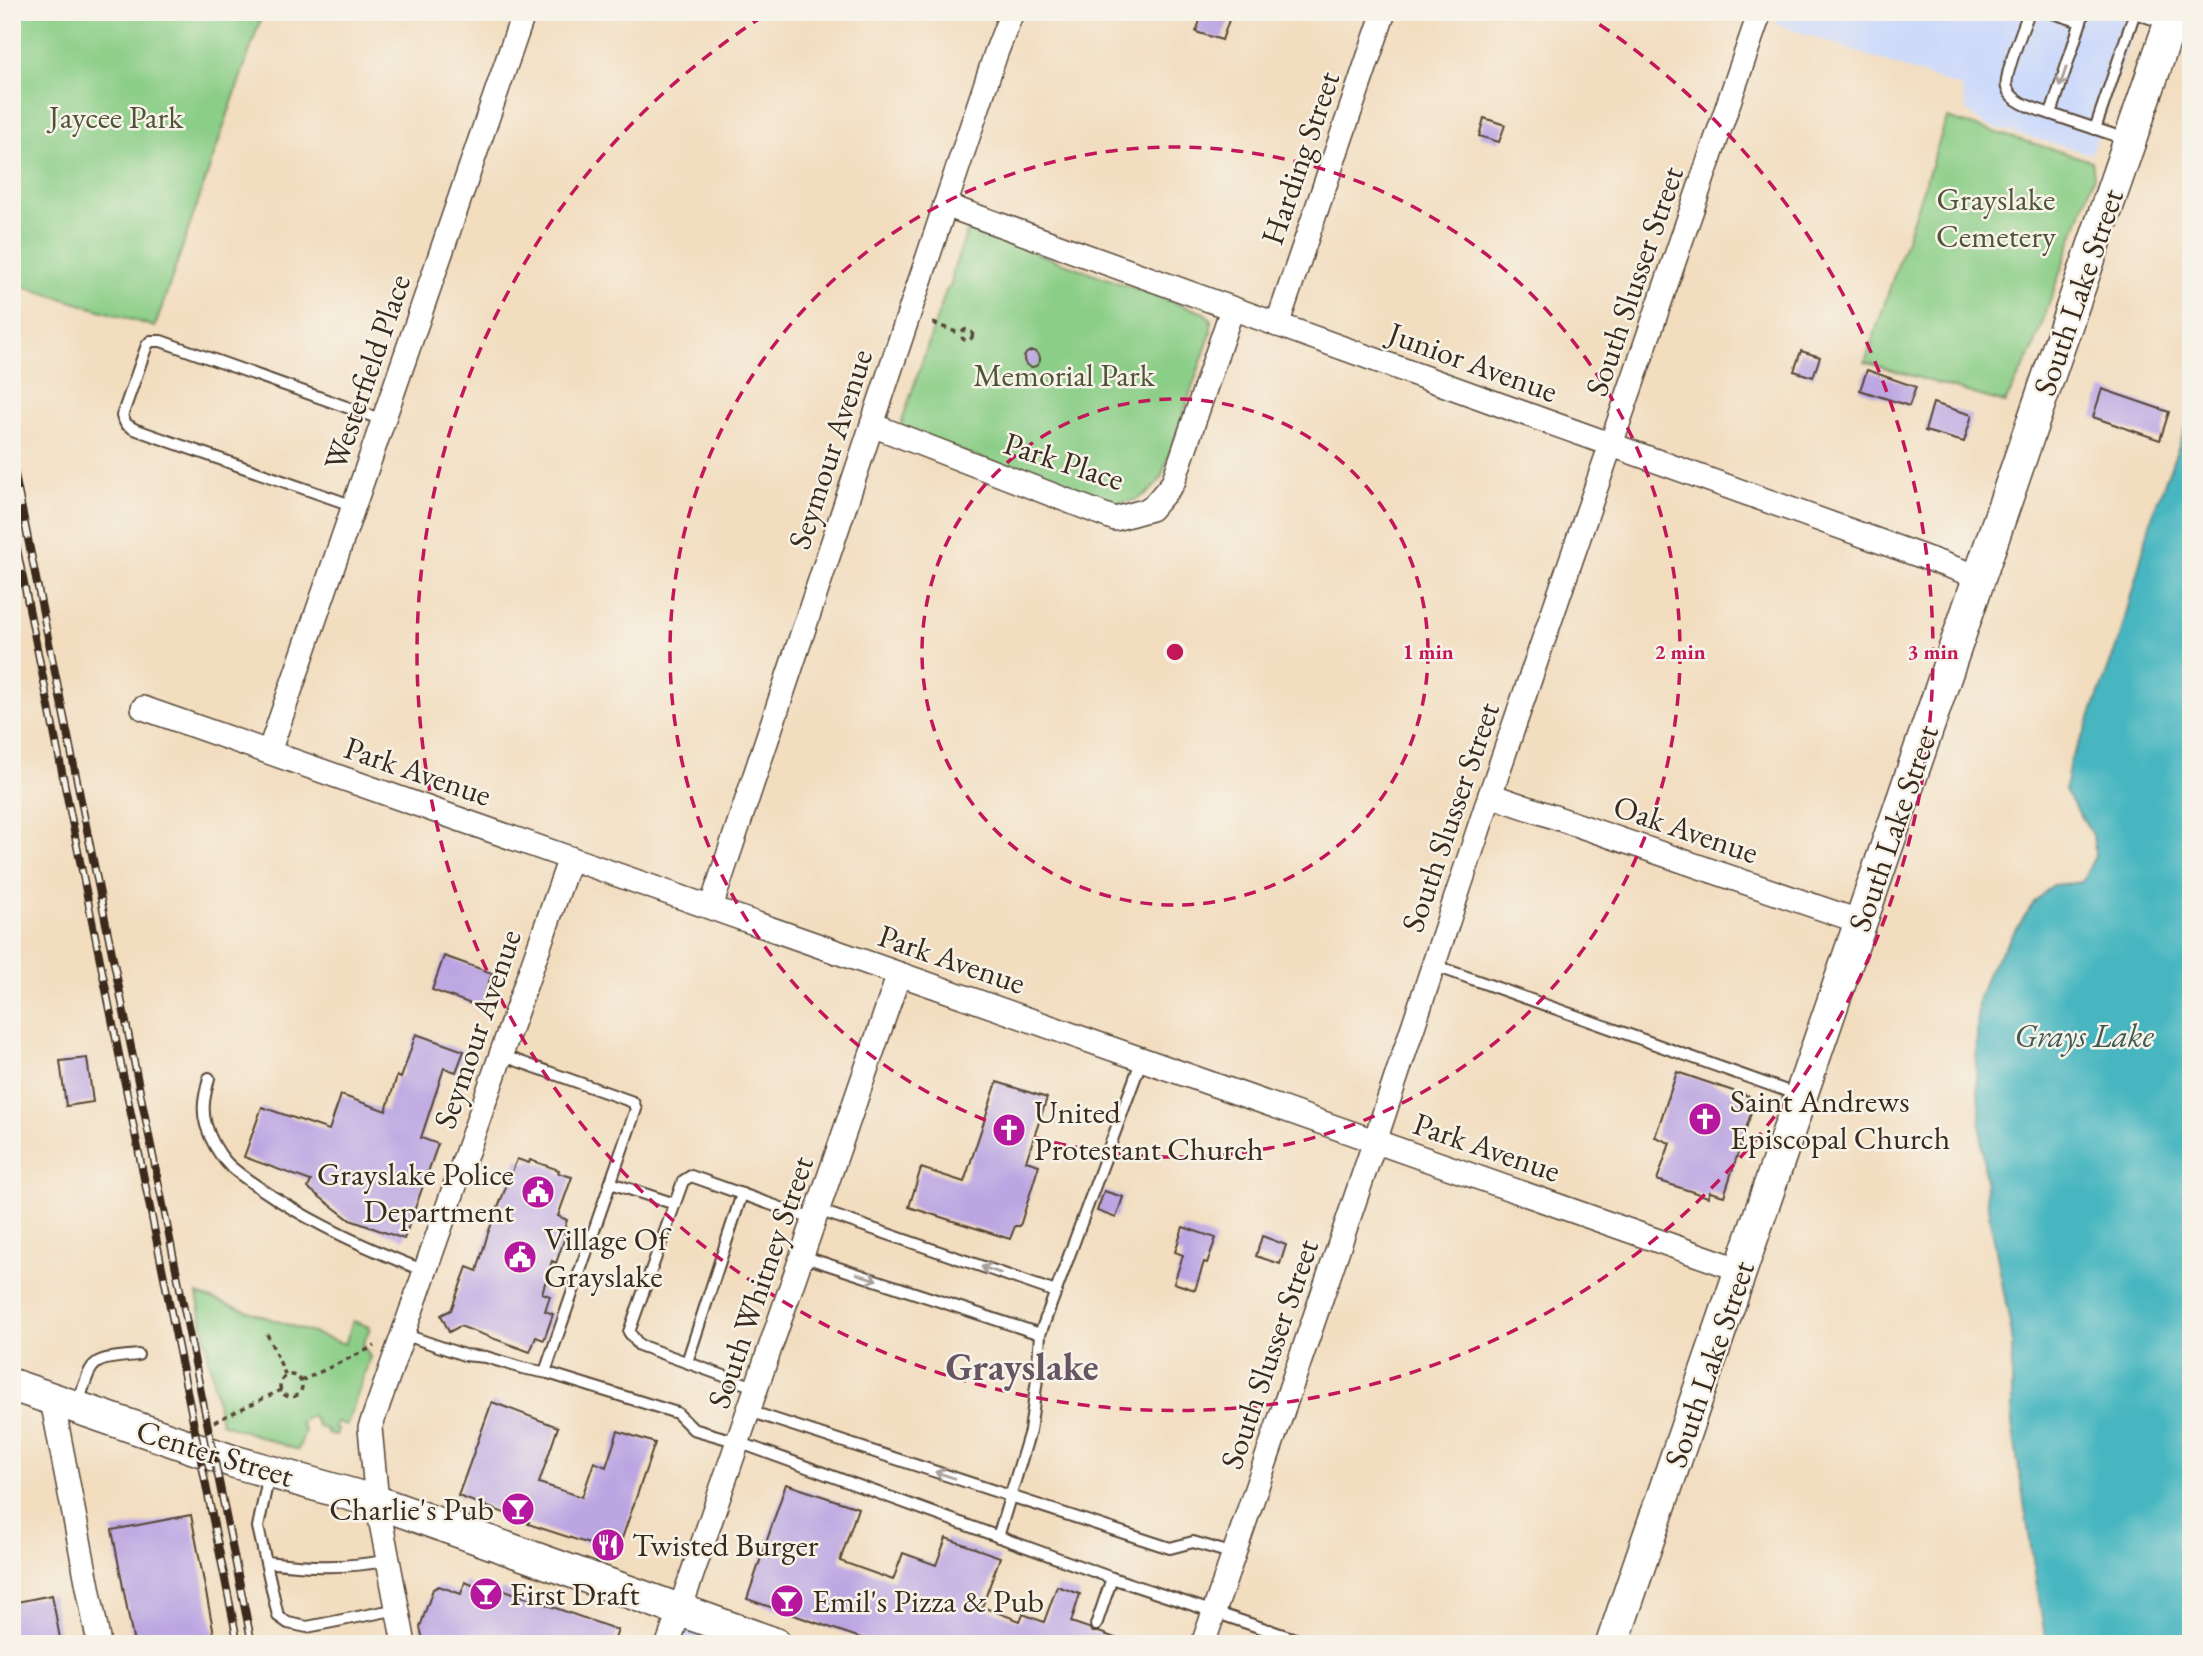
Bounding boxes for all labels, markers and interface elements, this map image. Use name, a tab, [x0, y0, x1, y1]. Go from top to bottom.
street label: Harding Street	[1251, 66, 1349, 250]
one-way arrow	[2056, 66, 2069, 88]
park label: Jaycee Park	[46, 96, 184, 138]
street label: South Slusser Street	[1575, 160, 1693, 402]
park label: Grayslake Cemetery	[1936, 178, 2057, 257]
street label: South Lake Street	[2023, 183, 2133, 401]
street label: Westerfield Place	[314, 269, 420, 475]
street label: Junior Avenue	[1380, 311, 1563, 412]
street label: Seymour Avenue	[778, 344, 882, 554]
park label: Memorial Park	[973, 354, 1156, 396]
street label: Park Place	[999, 422, 1129, 500]
text: 1 min	[1402, 638, 1454, 665]
text: 2 min	[1654, 638, 1706, 665]
text: 3 min	[1907, 638, 1959, 665]
centre of rings	[1163, 640, 1187, 664]
street label: South Slusser Street	[1391, 696, 1509, 938]
street label: South Lake Street	[1838, 719, 1948, 937]
street label: Park Avenue	[339, 726, 497, 816]
street label: Oak Avenue	[1608, 785, 1764, 873]
street label: Park Avenue	[873, 914, 1031, 1004]
street label: Seymour Avenue	[423, 924, 531, 1134]
water label: Grays Lake	[2014, 1014, 2155, 1057]
place label: Saint Andrews Episcopal Church	[1730, 1080, 1950, 1159]
place label: United Protestant Church	[1034, 1091, 1263, 1170]
church icon: Saint Andrews Episcopal Church	[1686, 1100, 1724, 1138]
street label: Park Avenue	[1408, 1102, 1566, 1192]
church icon: United Protestant Church	[990, 1111, 1028, 1149]
street label: South Whitney Street	[697, 1150, 823, 1414]
place label: Grayslake Police Department	[317, 1153, 514, 1232]
public building icon: Grayslake Police Department	[519, 1173, 557, 1211]
place label: Village Of Grayslake	[544, 1218, 672, 1297]
street label: South Slusser Street	[1210, 1233, 1328, 1475]
public building icon: Village Of Grayslake	[501, 1238, 539, 1276]
street label: South Lake Street	[1654, 1255, 1764, 1473]
one-way arrow	[981, 1263, 1003, 1275]
one-way arrow	[855, 1272, 877, 1285]
district label: Grayslake	[945, 1342, 1099, 1391]
street label: Center Street	[131, 1409, 299, 1497]
one-way arrow	[935, 1468, 957, 1480]
place label: Charlie's Pub	[329, 1488, 494, 1530]
bar icon: Charlie's Pub	[499, 1490, 537, 1528]
place label: Twisted Burger	[632, 1524, 819, 1566]
restaurant icon: Twisted Burger	[589, 1526, 627, 1564]
place label: First Draft	[510, 1573, 640, 1615]
bar icon: First Draft	[467, 1575, 505, 1613]
place label: Emil's Pizza & Pub	[812, 1580, 1044, 1622]
bar icon: Emil's Pizza & Pub	[768, 1582, 806, 1620]

